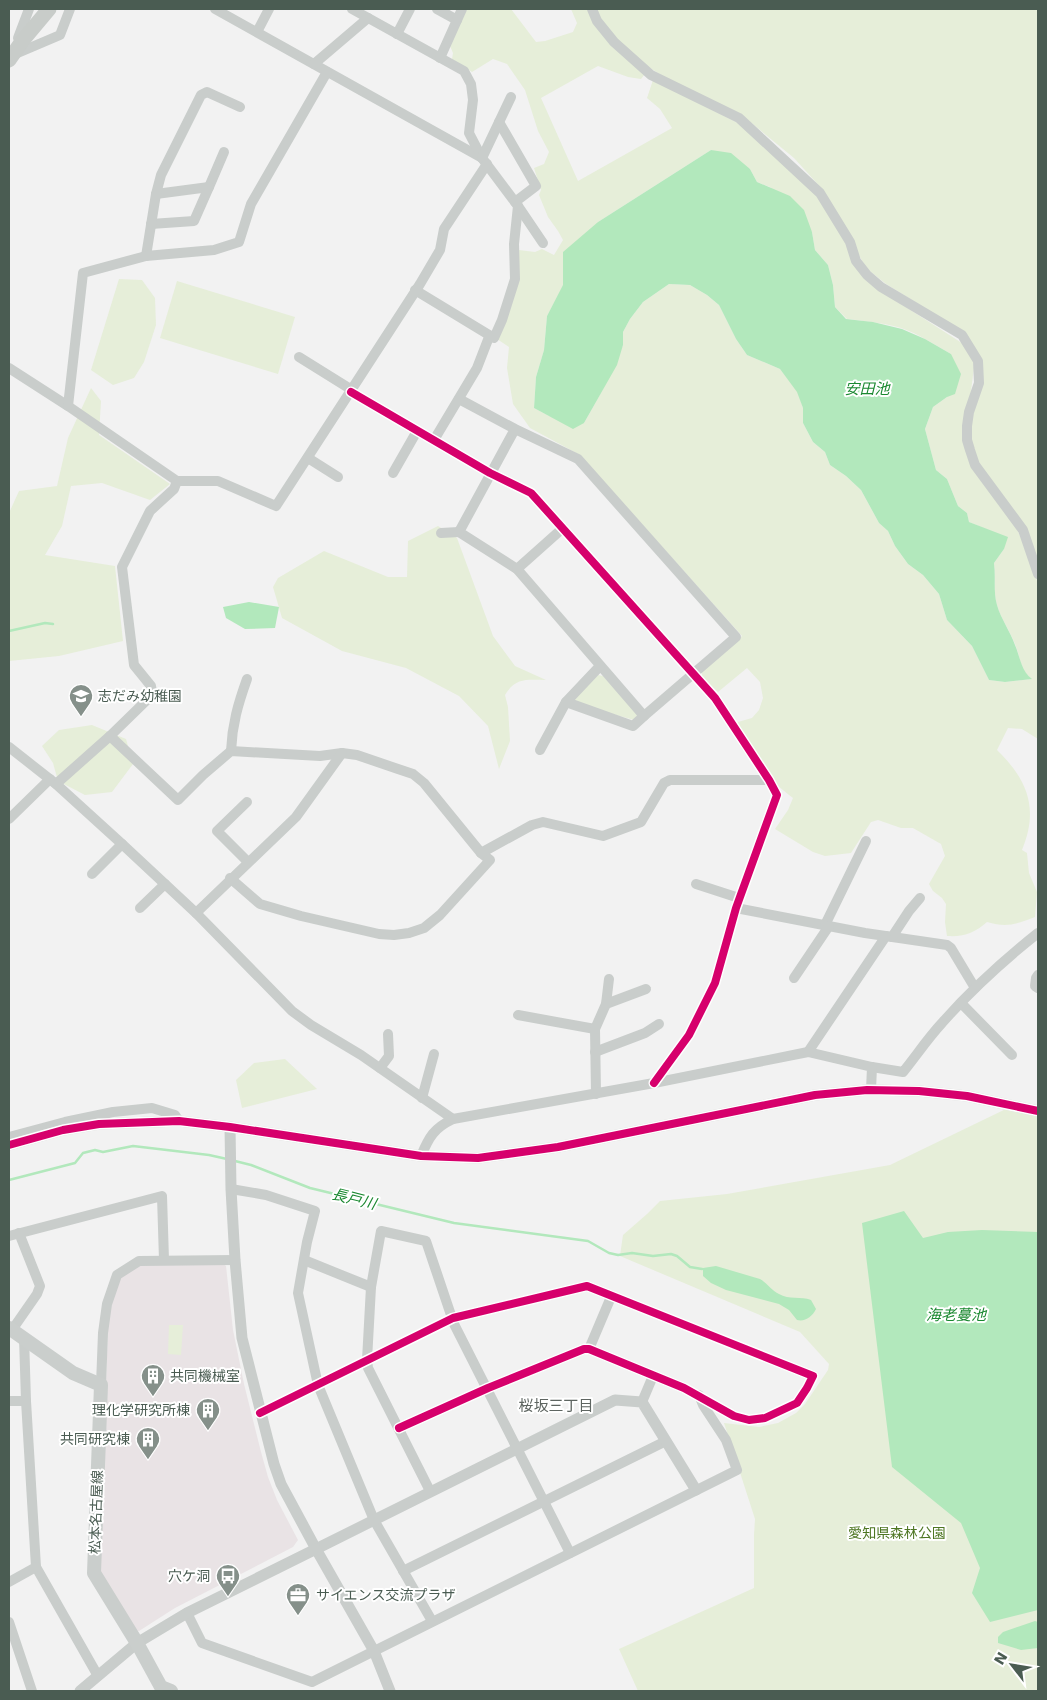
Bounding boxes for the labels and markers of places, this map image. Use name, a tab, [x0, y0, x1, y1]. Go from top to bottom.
school or university icon: 志だみ幼稚園	[68, 683, 94, 717]
place label: 志だみ幼稚園	[98, 688, 182, 704]
building icon: 共同機械室	[140, 1363, 166, 1397]
place label: 共同機械室	[170, 1368, 240, 1384]
building icon: 理化学研究所棟	[195, 1397, 221, 1431]
place label: 理化学研究所棟	[92, 1402, 190, 1418]
building icon: 共同研究棟	[135, 1426, 161, 1460]
place label: 共同研究棟	[60, 1431, 130, 1447]
bus stop icon: 穴ケ洞	[215, 1563, 241, 1597]
place label: 穴ケ洞	[168, 1568, 210, 1584]
office icon: サイエンス交流プラザ	[285, 1582, 311, 1616]
place label: サイエンス交流プラザ	[316, 1587, 456, 1603]

